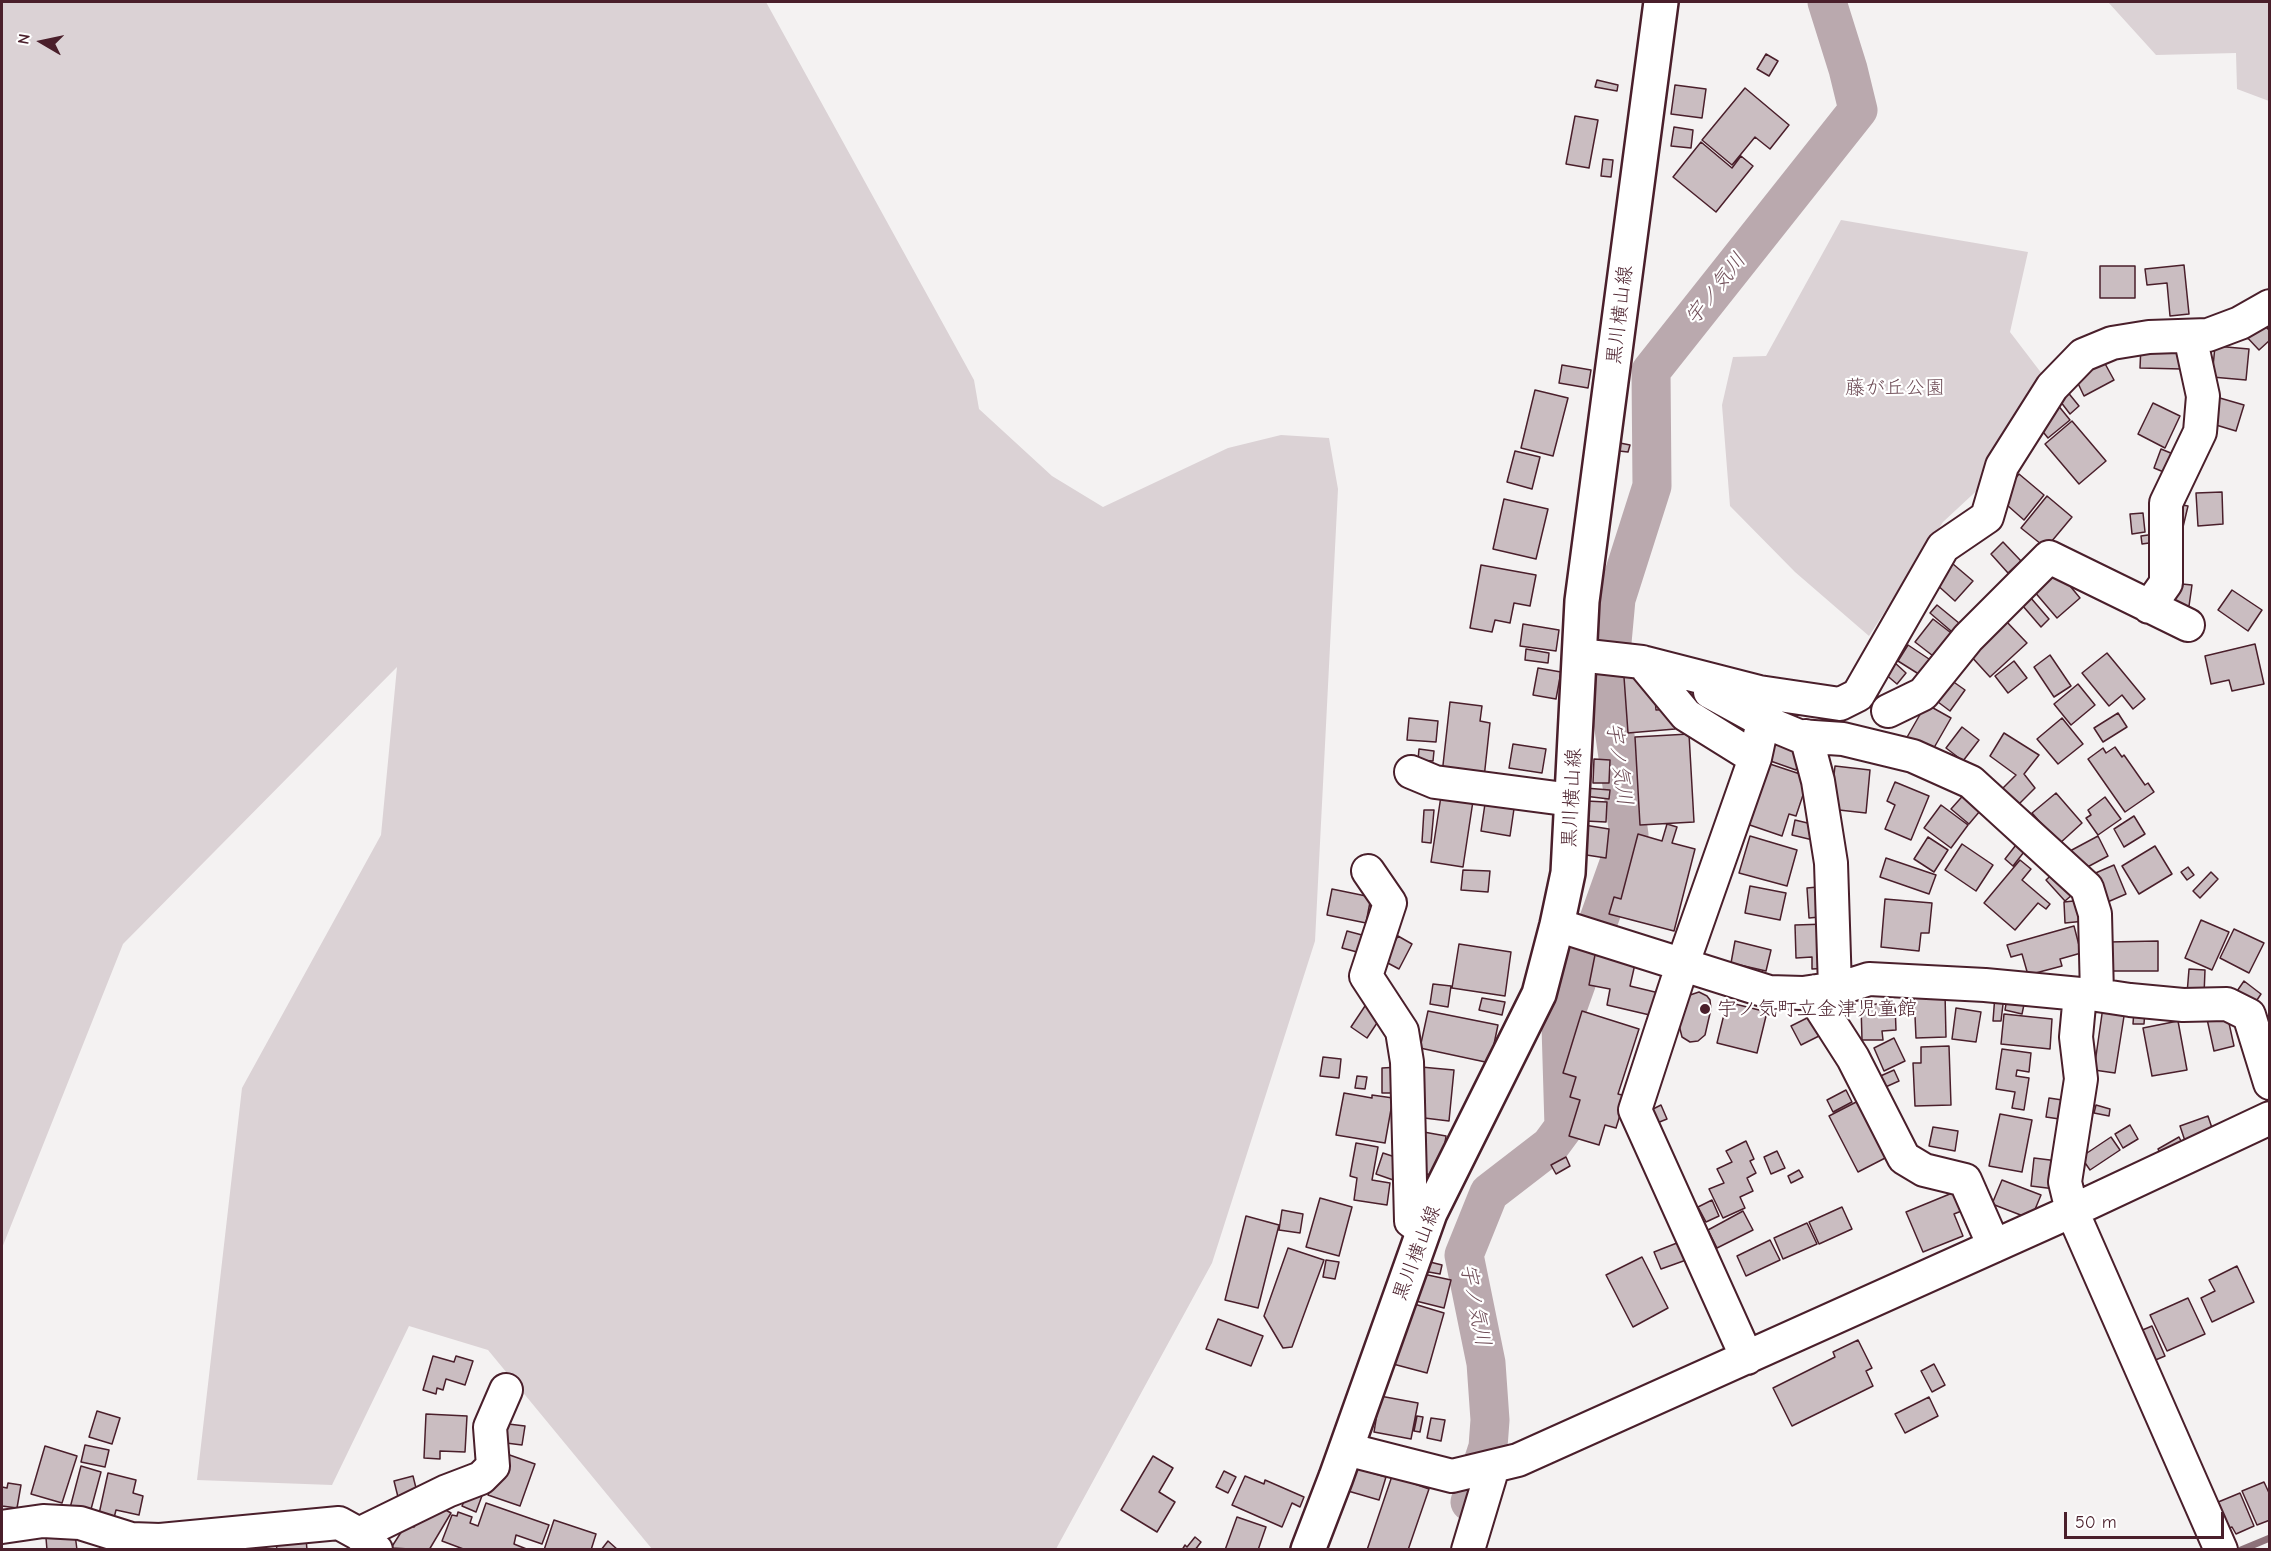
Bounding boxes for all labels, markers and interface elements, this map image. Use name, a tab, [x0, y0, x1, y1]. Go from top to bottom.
north arrow	[12, 12, 72, 72]
text: N	[15, 33, 34, 46]
water label: 宇ノ気川	[1680, 248, 1752, 330]
street label: 黒川横山線	[1602, 264, 1638, 366]
park label: 藤が丘公園	[1845, 376, 1945, 400]
water label: 宇ノ気川	[1601, 721, 1637, 807]
street label: 黒川横山線	[1557, 747, 1587, 849]
place label: 宇ノ気町立金津児童館	[1717, 997, 1917, 1021]
marker: 宇ノ気町立金津児童館	[1698, 1002, 1712, 1016]
street label: 黒川横山線	[1388, 1202, 1446, 1304]
water label: 宇ノ気川	[1455, 1261, 1495, 1349]
scale bar	[2067, 1500, 2228, 1538]
text: 50 m	[2075, 1512, 2117, 1533]

